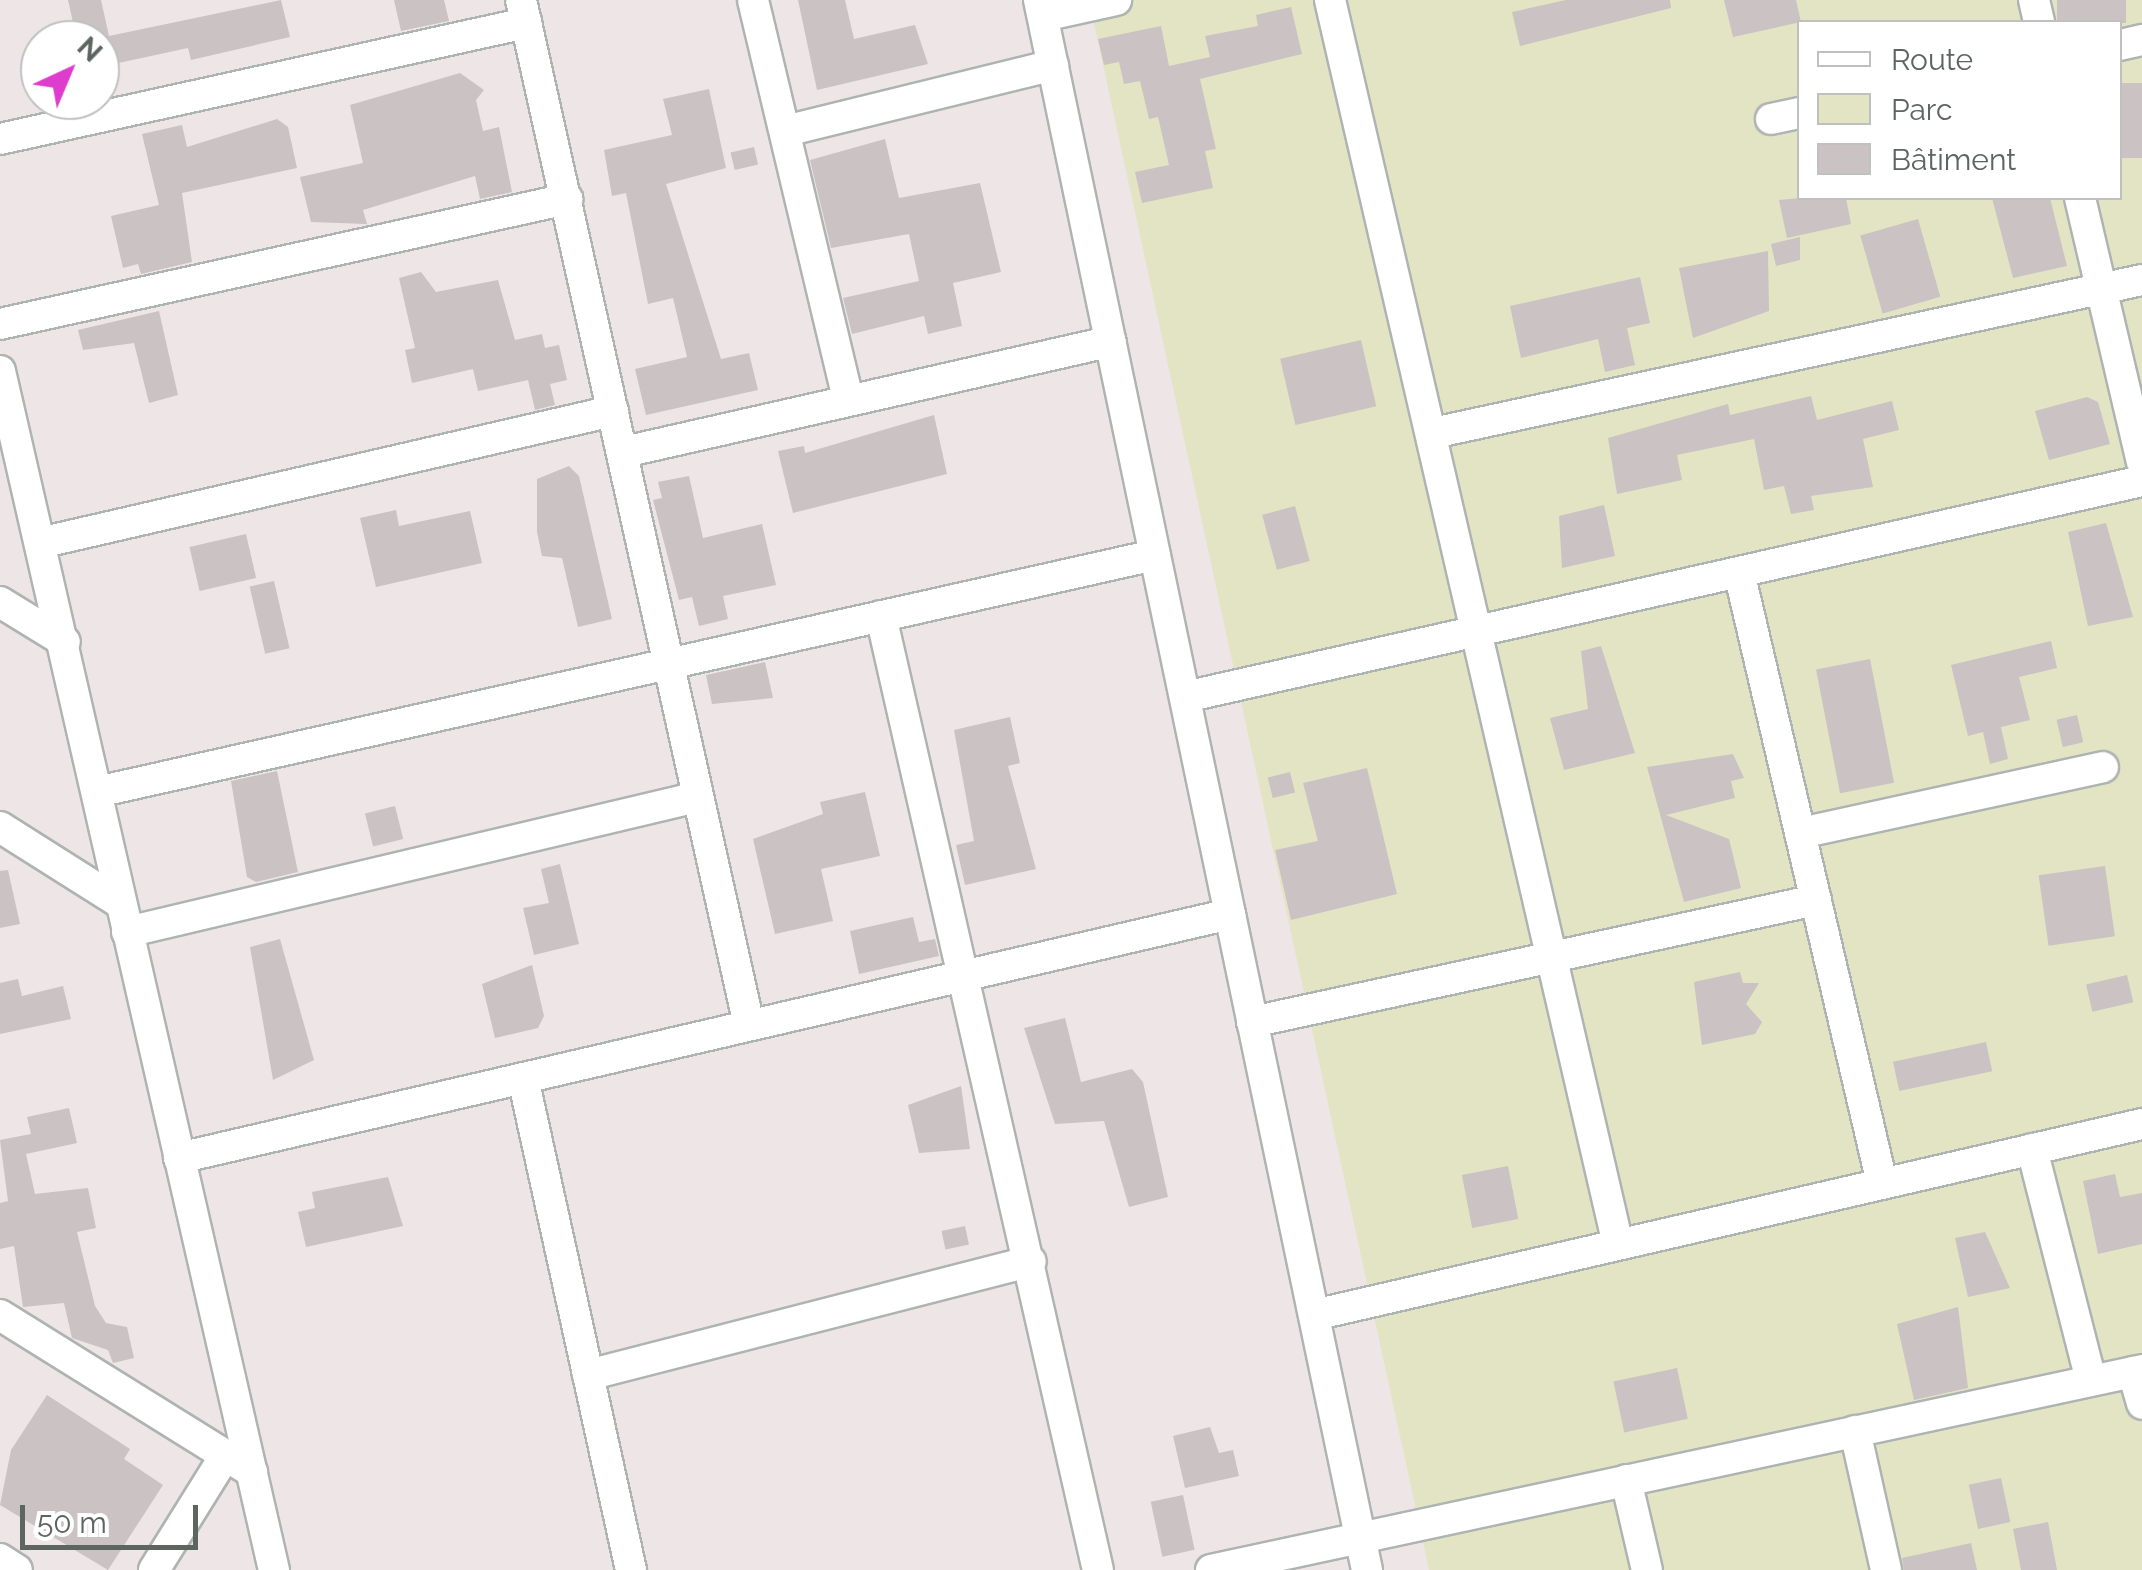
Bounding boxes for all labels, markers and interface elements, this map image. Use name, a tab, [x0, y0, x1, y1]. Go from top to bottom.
north arrow	[20, 20, 120, 120]
legend	[1797, 20, 2122, 200]
text: N	[71, 30, 109, 69]
text: Route	[1891, 42, 1973, 77]
text: Parc	[1891, 92, 1952, 127]
text: Bâtiment	[1891, 142, 2016, 177]
scale bar	[25, 1485, 202, 1547]
text: 50 m	[37, 1505, 107, 1540]

